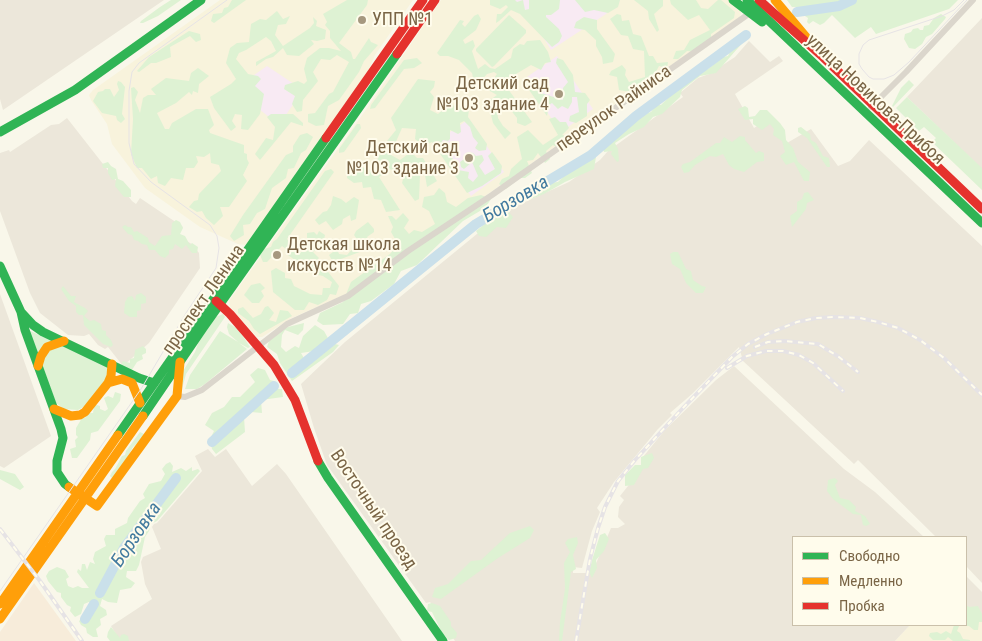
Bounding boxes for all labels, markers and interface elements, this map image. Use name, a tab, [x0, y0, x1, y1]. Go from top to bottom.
place label: УПП №1	[372, 9, 433, 31]
marker: УПП №1	[356, 14, 368, 26]
street label: улица Новикова-Прибоя	[801, 30, 949, 170]
street label: переулок Райниса	[552, 61, 676, 157]
place label: Детский сад №103 здание 4	[436, 73, 549, 116]
marker: Детский сад №103 здание 4	[553, 88, 565, 100]
place label: Детский сад №103 здание 3	[346, 137, 459, 180]
marker: Детский сад №103 здание 3	[463, 152, 475, 164]
water label: Борзовка	[479, 171, 553, 229]
place label: Детская школа искусств №14	[287, 234, 400, 276]
street label: проспект Ленина	[158, 241, 250, 359]
marker: Детская школа искусств №14	[271, 249, 283, 261]
street label: Восточный проезд	[325, 446, 421, 574]
water label: Борзовка	[107, 498, 167, 572]
legend	[792, 536, 967, 626]
text: Свободно	[839, 547, 900, 565]
text: Медленно	[839, 572, 903, 590]
text: Пробка	[839, 597, 885, 615]

